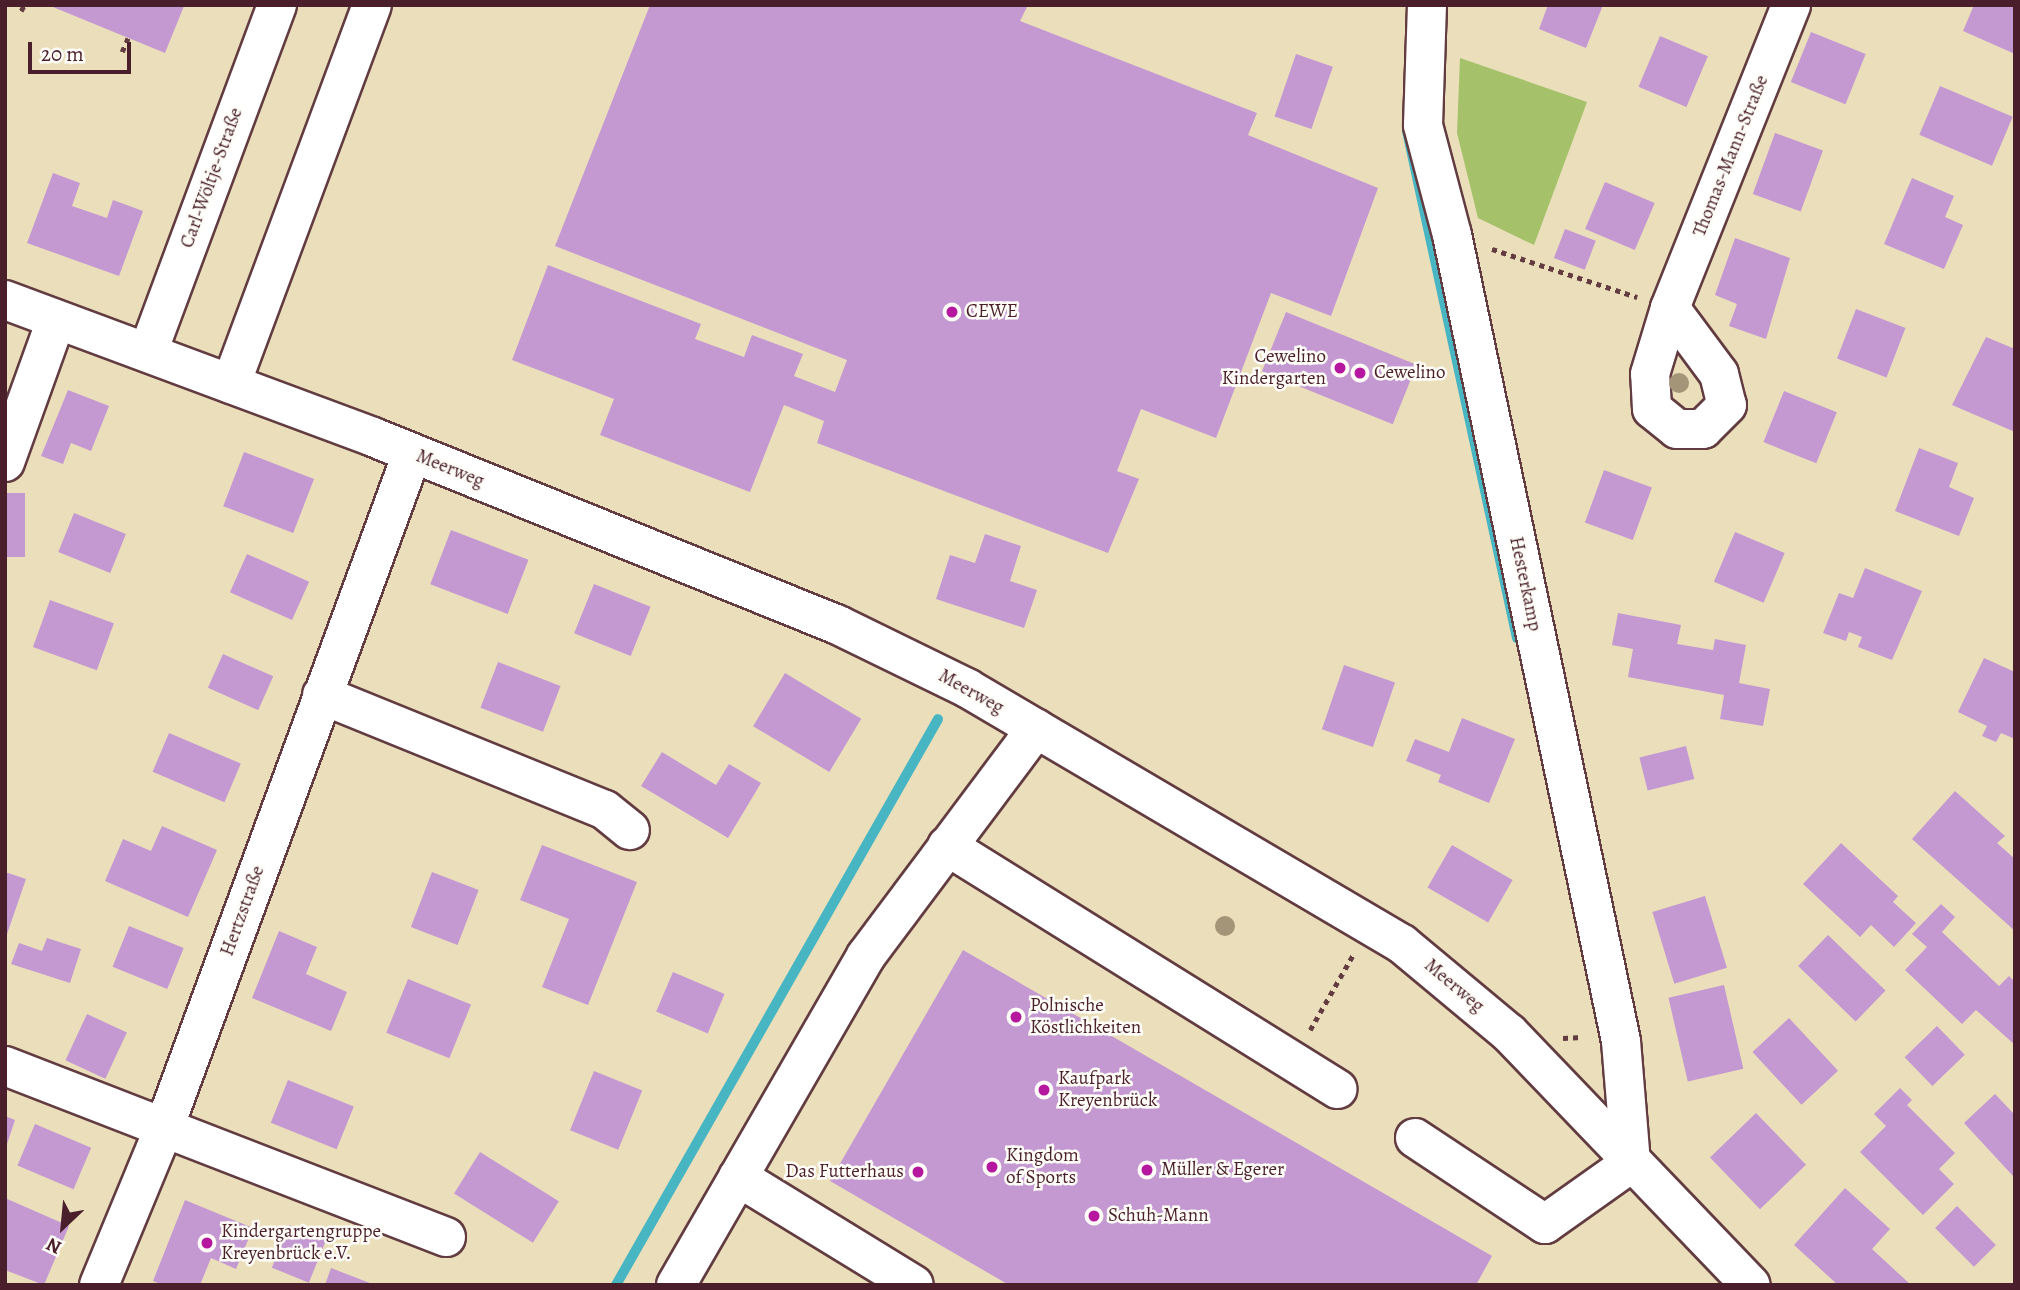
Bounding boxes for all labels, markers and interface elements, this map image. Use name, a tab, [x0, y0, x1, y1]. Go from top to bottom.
scale bar	[32, 28, 135, 72]
text: 20 m	[41, 40, 84, 68]
street label: Thomas-Mann-Straße	[1688, 72, 1774, 240]
street label: Carl-Wöltje-Straße	[176, 105, 248, 251]
place label: CEWE	[966, 301, 1018, 323]
marker: CEWE	[944, 304, 960, 320]
place label: Cewelino Kindergarten	[1222, 346, 1326, 390]
marker: Cewelino Kindergarten	[1332, 360, 1348, 376]
place label: Cewelino	[1374, 362, 1445, 384]
marker: Cewelino	[1352, 365, 1368, 381]
street label: Meerweg	[413, 445, 487, 493]
street label: Hesterkamp	[1504, 535, 1546, 633]
street label: Meerweg	[934, 665, 1008, 719]
street label: Hertzstraße	[216, 863, 270, 959]
street label: Meerweg	[1419, 954, 1489, 1018]
place label: Polnische Köstlichkeiten	[1030, 995, 1141, 1039]
marker: Polnische Köstlichkeiten	[1008, 1009, 1024, 1025]
place label: Kaufpark Kreyenbrück	[1058, 1068, 1157, 1112]
marker: Kaufpark Kreyenbrück	[1036, 1082, 1052, 1098]
place label: Kingdom of Sports	[1006, 1145, 1079, 1189]
marker: Kingdom of Sports	[984, 1159, 1000, 1175]
place label: Müller & Egerer	[1161, 1159, 1284, 1181]
place label: Das Futterhaus	[785, 1161, 904, 1183]
marker: Müller & Egerer	[1139, 1162, 1155, 1178]
marker: Das Futterhaus	[910, 1164, 926, 1180]
north arrow	[28, 1192, 98, 1262]
place label: Schuh-Mann	[1108, 1205, 1209, 1227]
marker: Schuh-Mann	[1086, 1208, 1102, 1224]
place label: Kindergartengruppe Kreyenbrück e.V.	[221, 1221, 381, 1265]
text: N	[42, 1231, 66, 1261]
marker: Kindergartengruppe Kreyenbrück e.V.	[199, 1235, 215, 1251]

